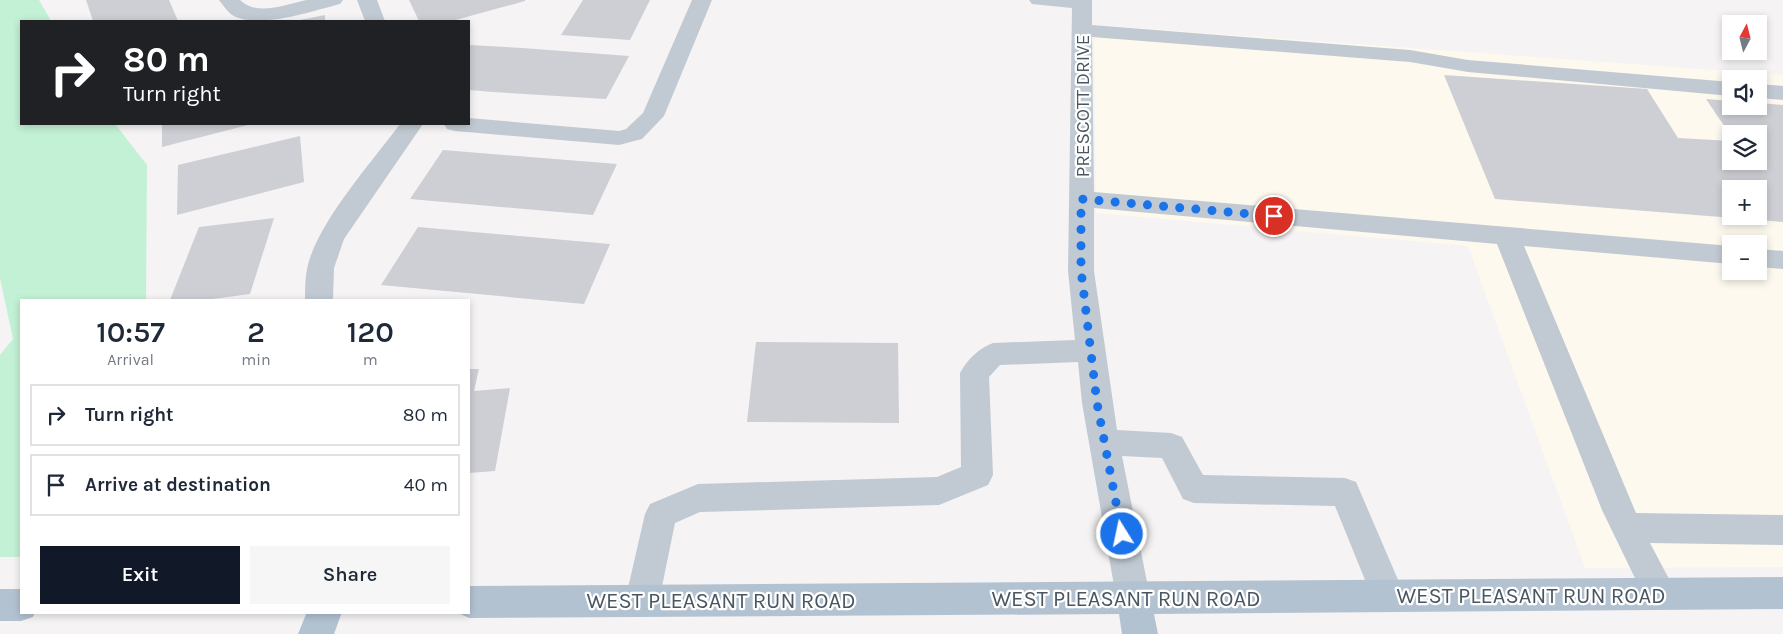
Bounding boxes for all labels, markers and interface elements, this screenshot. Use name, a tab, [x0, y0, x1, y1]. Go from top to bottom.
north arrow	[1722, 15, 1768, 60]
map controls	[1722, 15, 1767, 280]
street label: PRESCOTT DRIVE	[1072, 35, 1094, 177]
text: 80 m	[123, 39, 210, 80]
icon: right	[40, 40, 105, 105]
button: sound	[1722, 70, 1767, 115]
text: Turn right	[123, 81, 221, 107]
button: layers	[1722, 125, 1767, 170]
button: +	[1722, 180, 1767, 225]
pin	[1253, 195, 1295, 237]
icon: arrive	[1260, 202, 1288, 230]
button: −	[1722, 235, 1767, 280]
text: 10:57	[96, 314, 165, 350]
text: 2	[247, 314, 265, 350]
text: 120	[347, 314, 394, 350]
text: Arrival	[107, 350, 154, 369]
text: min	[241, 350, 271, 369]
text: m	[363, 350, 378, 369]
icon: right	[42, 401, 70, 429]
text: Turn right	[85, 404, 174, 426]
text: 80 m	[403, 404, 448, 426]
icon: arrive	[42, 471, 70, 499]
text: Arrive at destination	[85, 474, 271, 496]
text: 40 m	[404, 474, 448, 496]
position arrow	[1095, 507, 1147, 559]
button: Exit	[40, 546, 240, 604]
button: Share	[250, 546, 450, 604]
street label: WEST PLEASANT RUN ROAD	[1396, 583, 1666, 609]
street label: WEST PLEASANT RUN ROAD	[991, 586, 1261, 612]
street label: WEST PLEASANT RUN ROAD	[586, 588, 856, 614]

